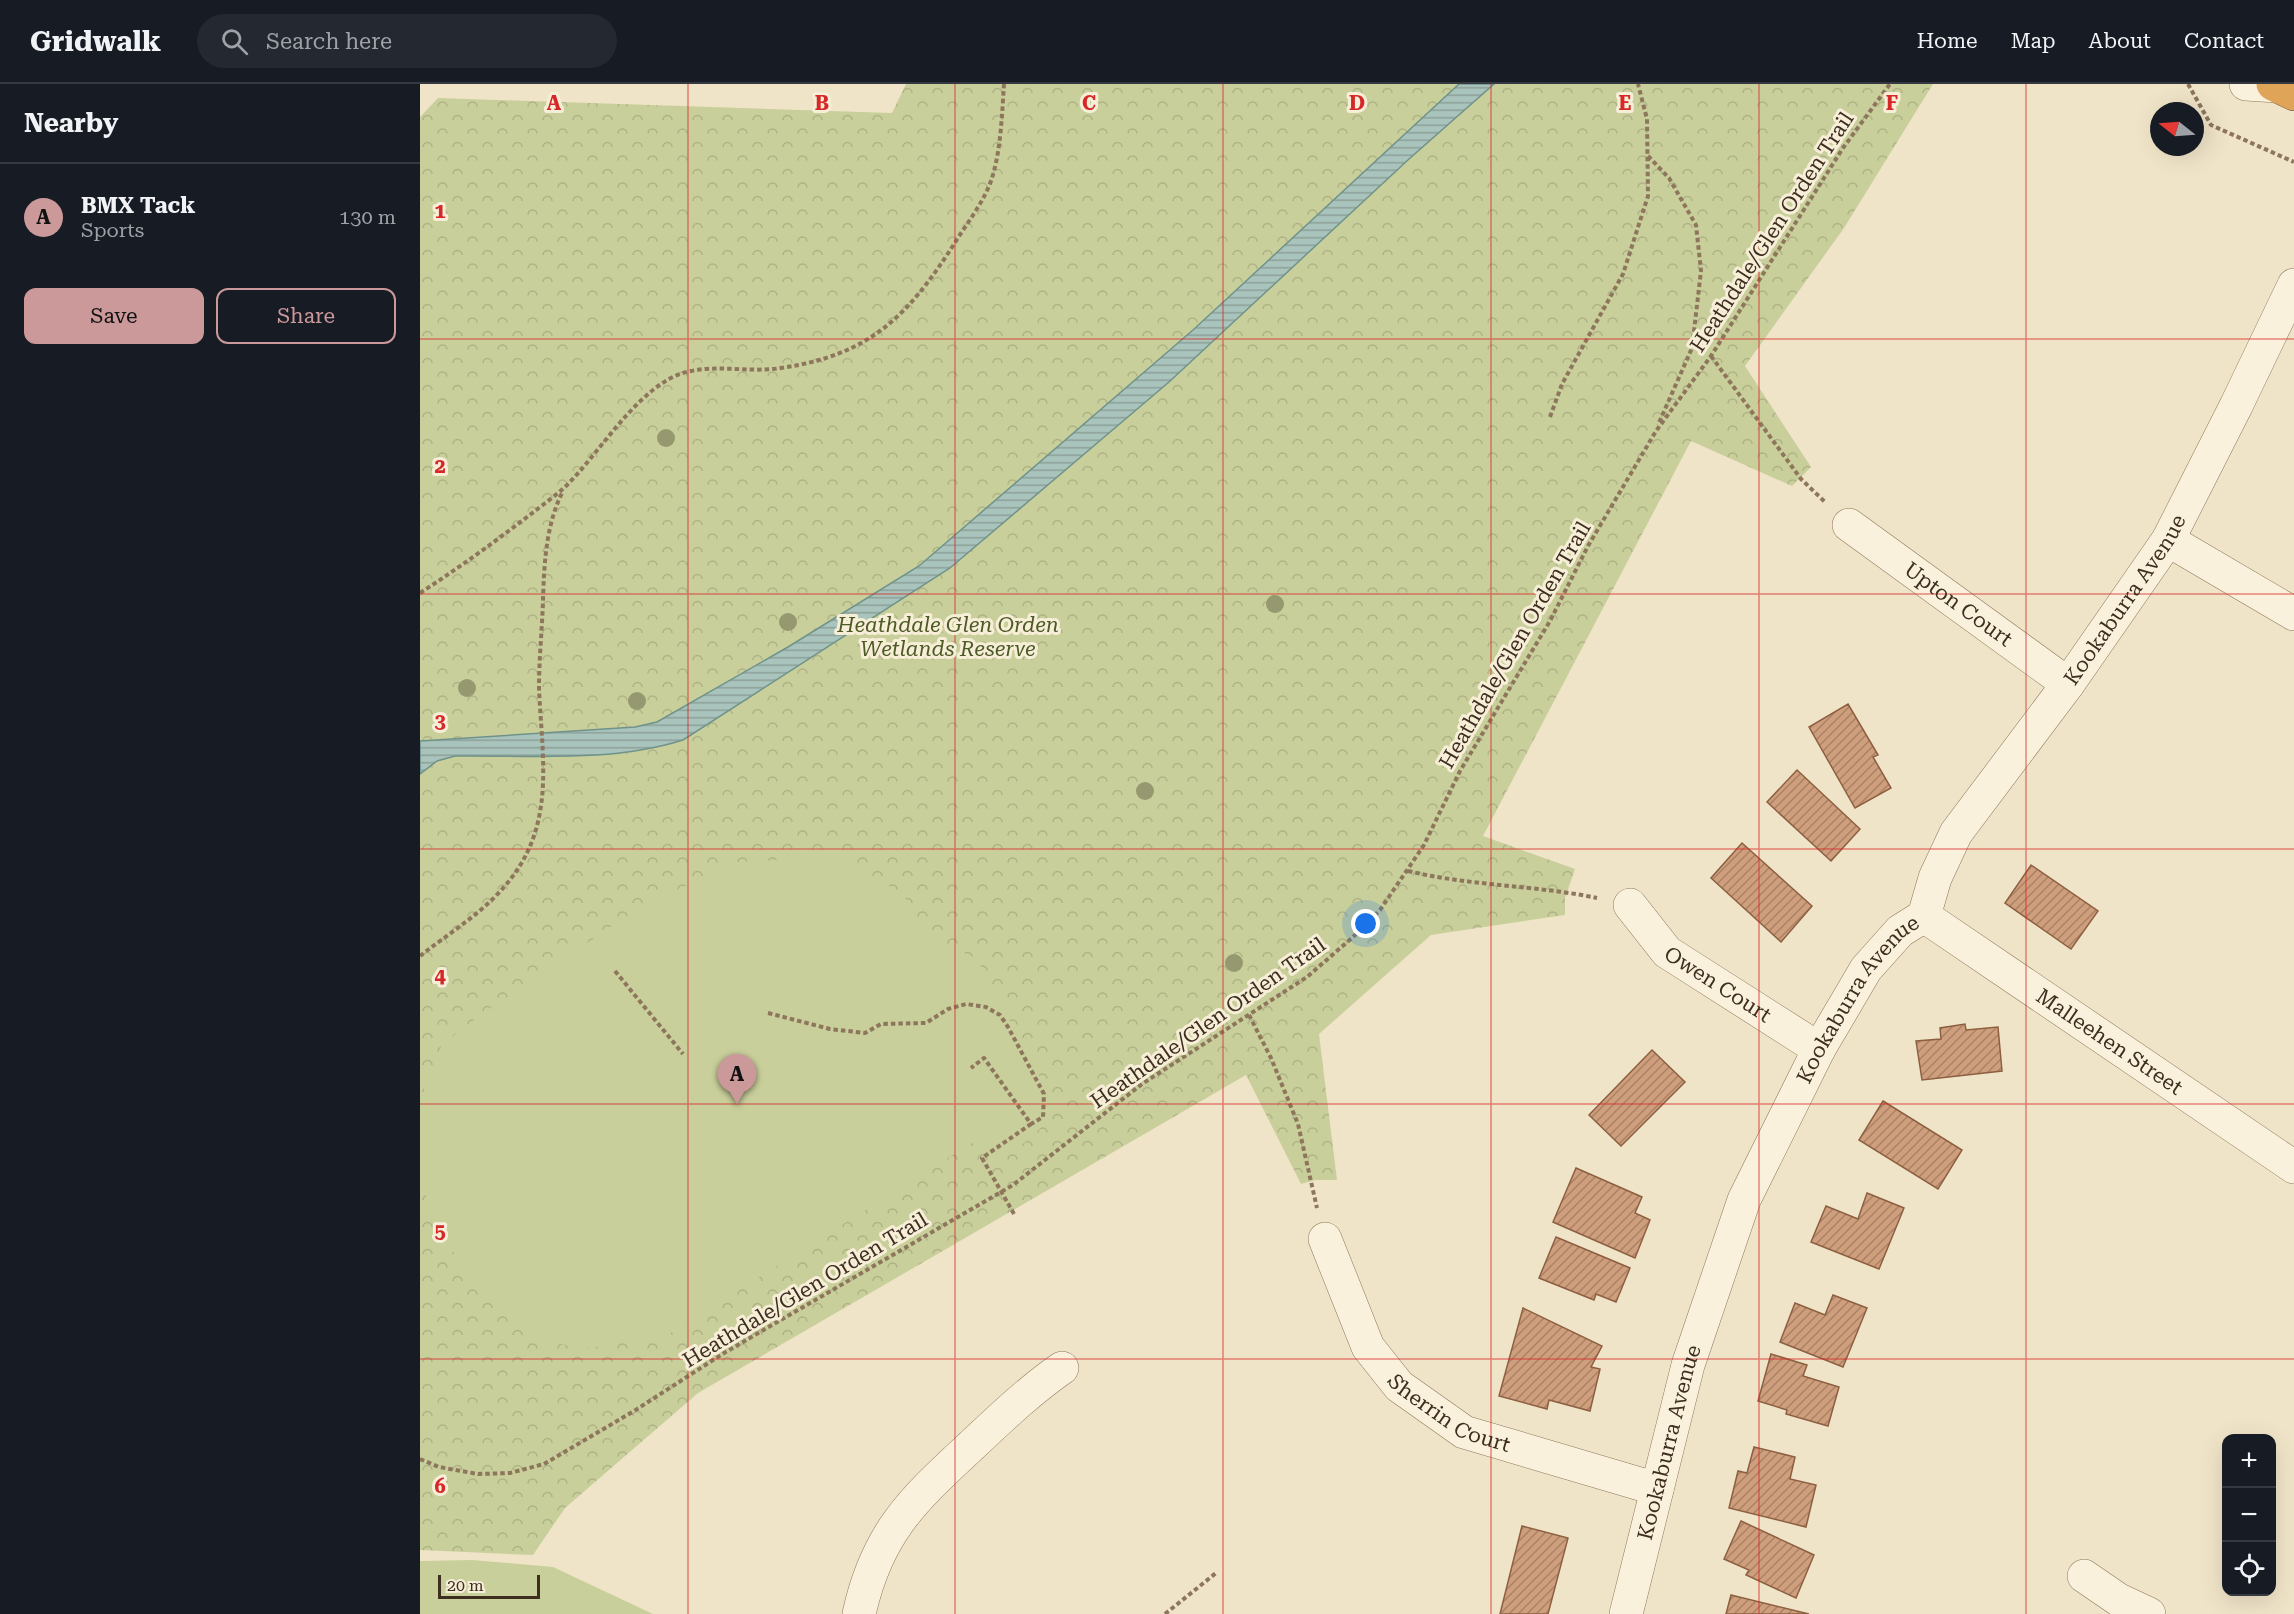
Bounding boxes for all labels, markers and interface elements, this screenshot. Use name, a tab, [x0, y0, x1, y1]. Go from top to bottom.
search box	[197, 14, 617, 68]
text: Gridwalk	[30, 25, 161, 58]
icon: search	[218, 25, 251, 58]
text: Search here	[266, 29, 392, 54]
text: Home	[1917, 29, 1978, 53]
text: Map	[2011, 29, 2056, 53]
text: About	[2089, 29, 2151, 53]
text: Contact	[2184, 29, 2264, 53]
text: A	[547, 91, 562, 115]
text: B	[815, 91, 829, 115]
text: C	[1082, 91, 1096, 115]
text: D	[1349, 91, 1365, 115]
text: E	[1619, 91, 1632, 115]
text: F	[1886, 91, 1898, 115]
north arrow	[2150, 102, 2204, 156]
street label: Heathdale/Glen Orden Trail	[1685, 107, 1859, 356]
text: Nearby	[24, 108, 118, 138]
text: BMX Tack	[81, 193, 195, 218]
text: 1	[434, 199, 446, 223]
text: A	[36, 205, 51, 229]
text: 130 m	[339, 205, 396, 229]
text: Sports	[81, 218, 144, 242]
button: Save	[24, 288, 204, 344]
button: Share	[216, 288, 396, 344]
text: 2	[434, 454, 446, 478]
street label: Kookaburra Avenue	[2059, 511, 2191, 689]
street label: Heathdale/Glen Orden Trail	[1434, 517, 1596, 773]
street label: Upton Court	[1900, 557, 2017, 652]
park label: Heathdale Glen Orden Wetlands Reserve	[836, 613, 1059, 661]
text: 3	[434, 709, 446, 733]
your location	[1351, 909, 1380, 938]
street label: Kookaburra Avenue	[1792, 910, 1923, 1087]
street label: Heathdale/Glen Orden Trail	[1086, 932, 1330, 1113]
street label: Owen Court	[1660, 941, 1776, 1027]
text: 4	[434, 964, 446, 988]
street label: Malleehen Street	[2032, 984, 2187, 1100]
pin: A	[718, 1054, 756, 1104]
street label: Heathdale/Glen Orden Trail	[678, 1207, 932, 1373]
text: 5	[434, 1219, 446, 1243]
street label: Kookaburra Avenue	[1633, 1342, 1706, 1542]
street label: Sherrin Court	[1382, 1369, 1513, 1457]
map controls	[2222, 1434, 2276, 1596]
button: +	[2222, 1434, 2276, 1488]
text: 6	[434, 1474, 446, 1498]
button: −	[2222, 1488, 2276, 1542]
button: locate	[2222, 1542, 2276, 1596]
scale bar	[438, 1572, 540, 1600]
text: 20 m	[447, 1576, 484, 1595]

